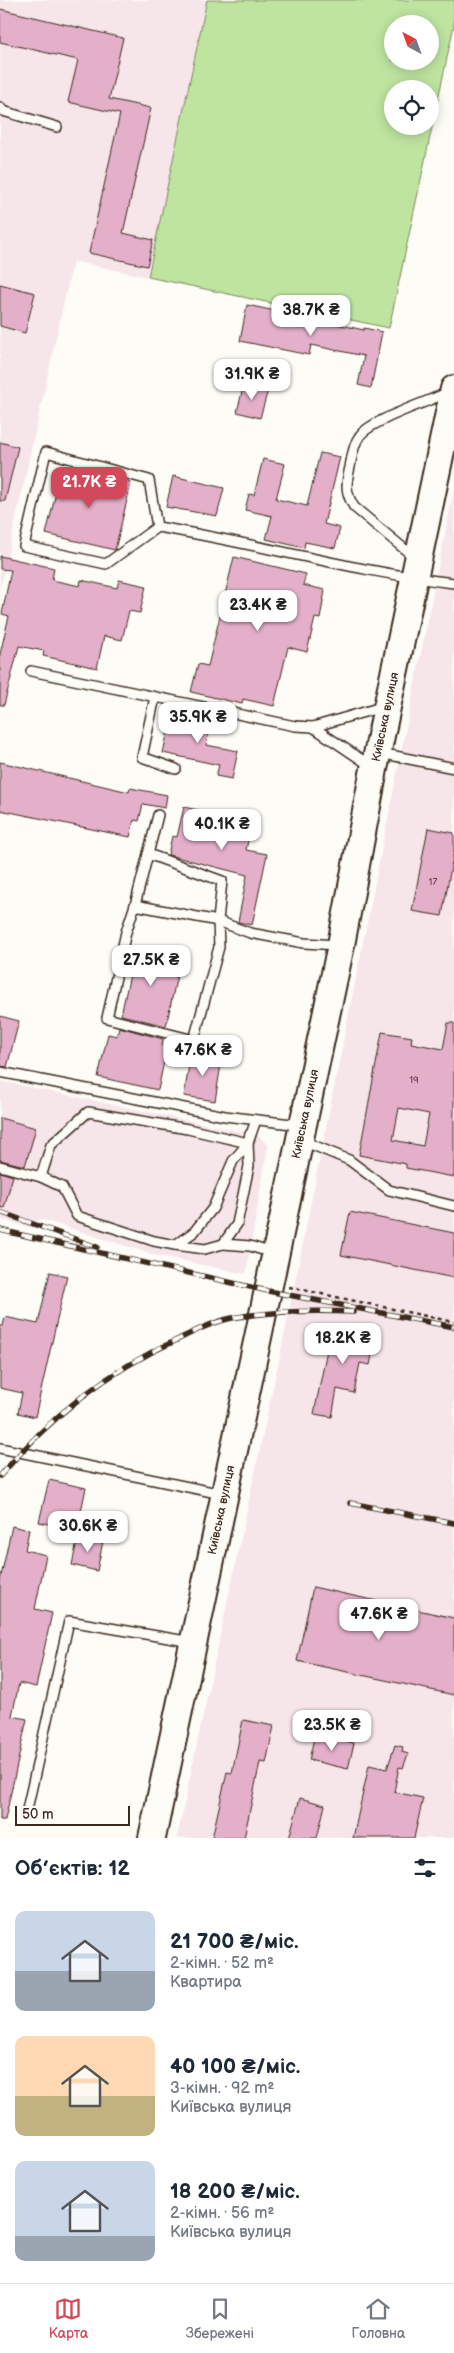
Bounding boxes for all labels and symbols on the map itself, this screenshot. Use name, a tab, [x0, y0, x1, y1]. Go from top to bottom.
north arrow	[384, 15, 439, 70]
pin: 38.7K ₴	[265, 294, 357, 337]
pin: 31.9K ₴	[206, 358, 298, 401]
pin: 21.7K ₴	[43, 466, 135, 509]
pin: 23.4K ₴	[212, 590, 304, 632]
street label: Київська вулиця	[369, 671, 402, 763]
pin: 35.9K ₴	[152, 702, 244, 744]
pin: 40.1K ₴	[176, 808, 268, 851]
house number: 17	[429, 876, 437, 888]
pin: 27.5K ₴	[105, 944, 197, 987]
pin: 47.6K ₴	[157, 1034, 249, 1077]
street label: Київська вулиця	[289, 1068, 322, 1160]
house number: 19	[409, 1074, 419, 1086]
pin: 18.2K ₴	[297, 1322, 389, 1365]
street label: Київська вулиця	[205, 1464, 238, 1556]
pin: 30.6K ₴	[42, 1510, 134, 1553]
pin: 47.6K ₴	[333, 1598, 425, 1641]
pin: 23.5K ₴	[286, 1710, 378, 1752]
scale bar	[15, 1803, 130, 1826]

